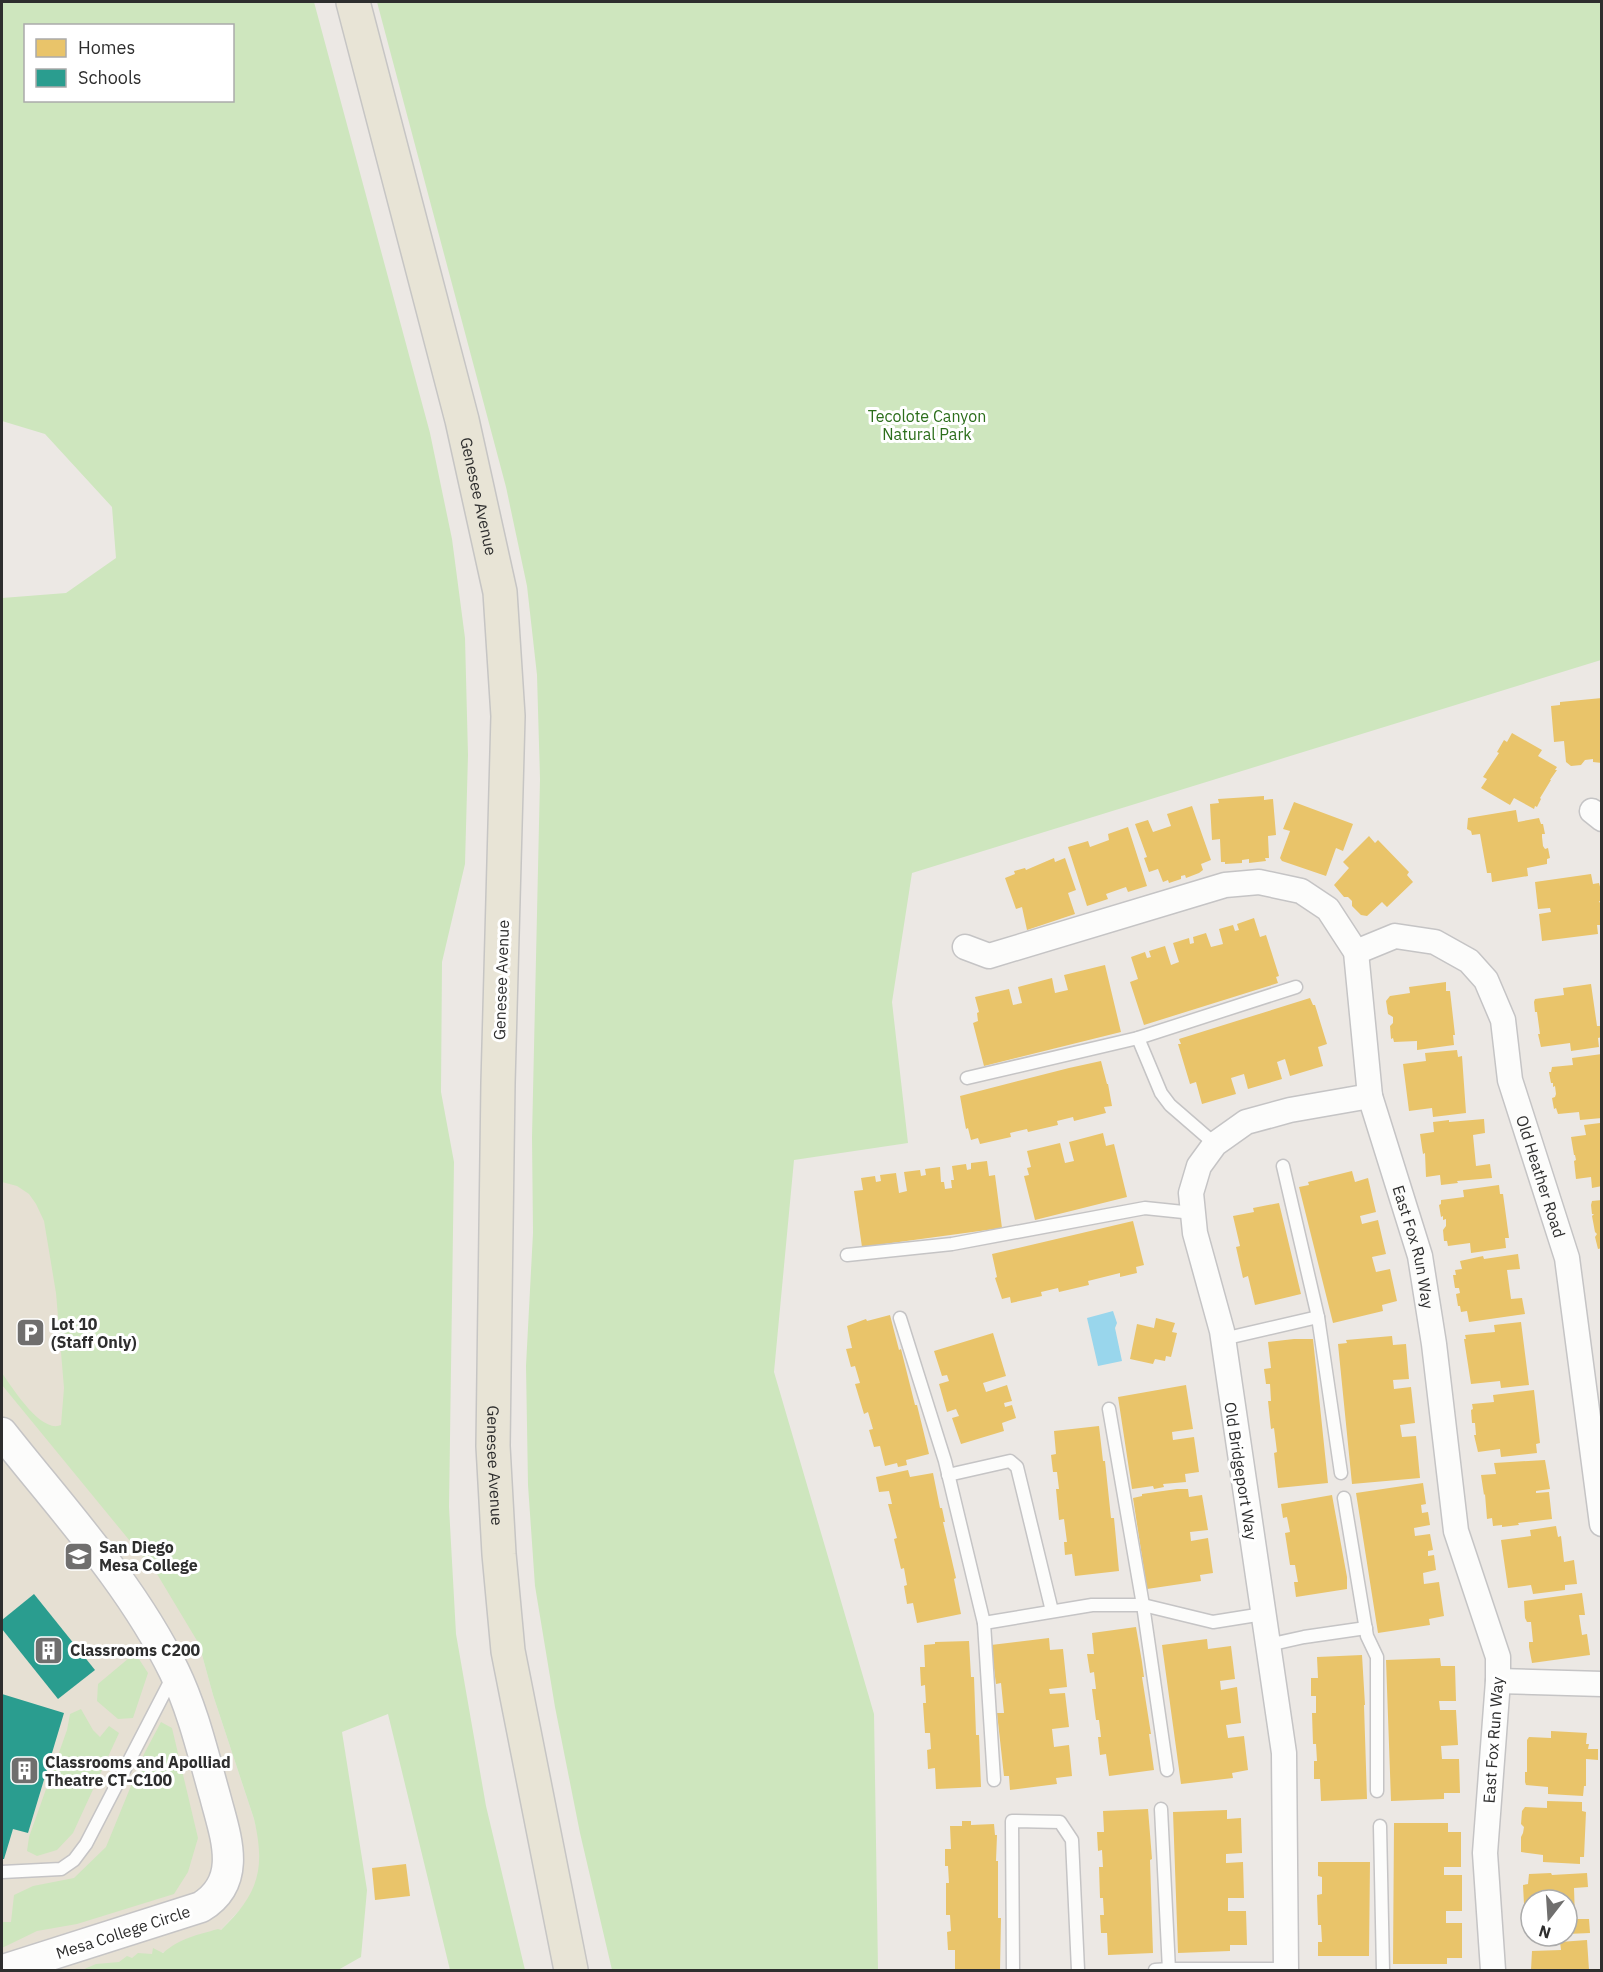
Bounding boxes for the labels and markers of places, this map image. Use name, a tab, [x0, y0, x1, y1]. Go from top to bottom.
place label: Lot 10 (Staff Only)	[51, 1314, 137, 1352]
parking icon: Lot 10 (Staff Only)	[14, 1317, 46, 1349]
place label: San Diego Mesa College	[99, 1537, 198, 1575]
school or university icon: San Diego Mesa College	[62, 1540, 94, 1572]
building icon: Classrooms C200	[33, 1634, 65, 1666]
place label: Classrooms C200	[70, 1640, 201, 1660]
place label: Classrooms and Apolliad Theatre CT-C100	[45, 1752, 231, 1790]
building icon: Classrooms and Apolliad Theatre CT-C100	[8, 1755, 40, 1787]

